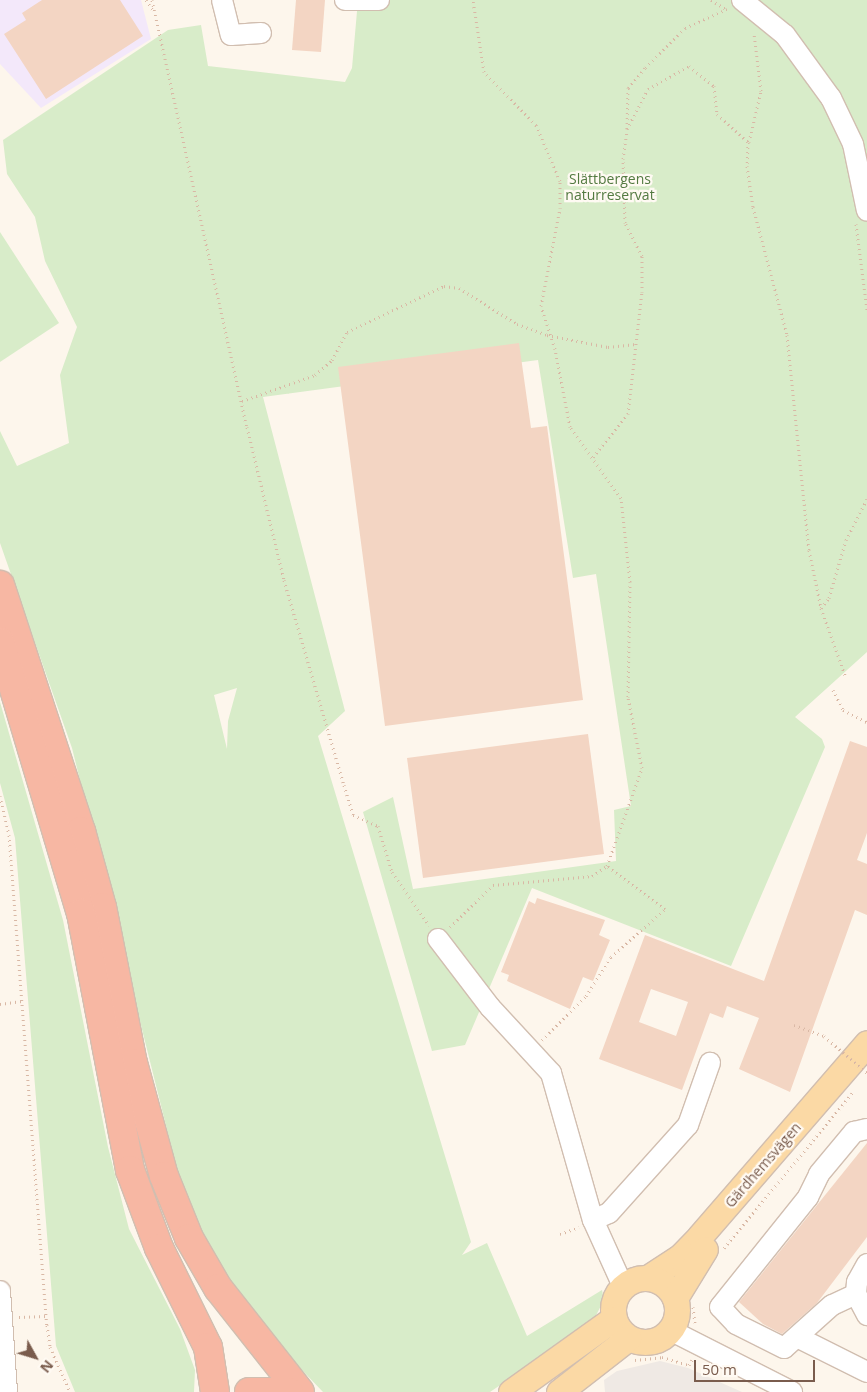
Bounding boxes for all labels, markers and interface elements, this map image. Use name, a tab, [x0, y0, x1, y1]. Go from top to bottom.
park label: Slättbergens naturreservat	[565, 171, 655, 203]
street label: Gärdhemsvägen	[722, 1119, 804, 1211]
north arrow	[10, 1332, 60, 1382]
scale bar	[697, 1350, 818, 1382]
text: N	[36, 1356, 58, 1377]
text: 50 m	[702, 1359, 737, 1379]

